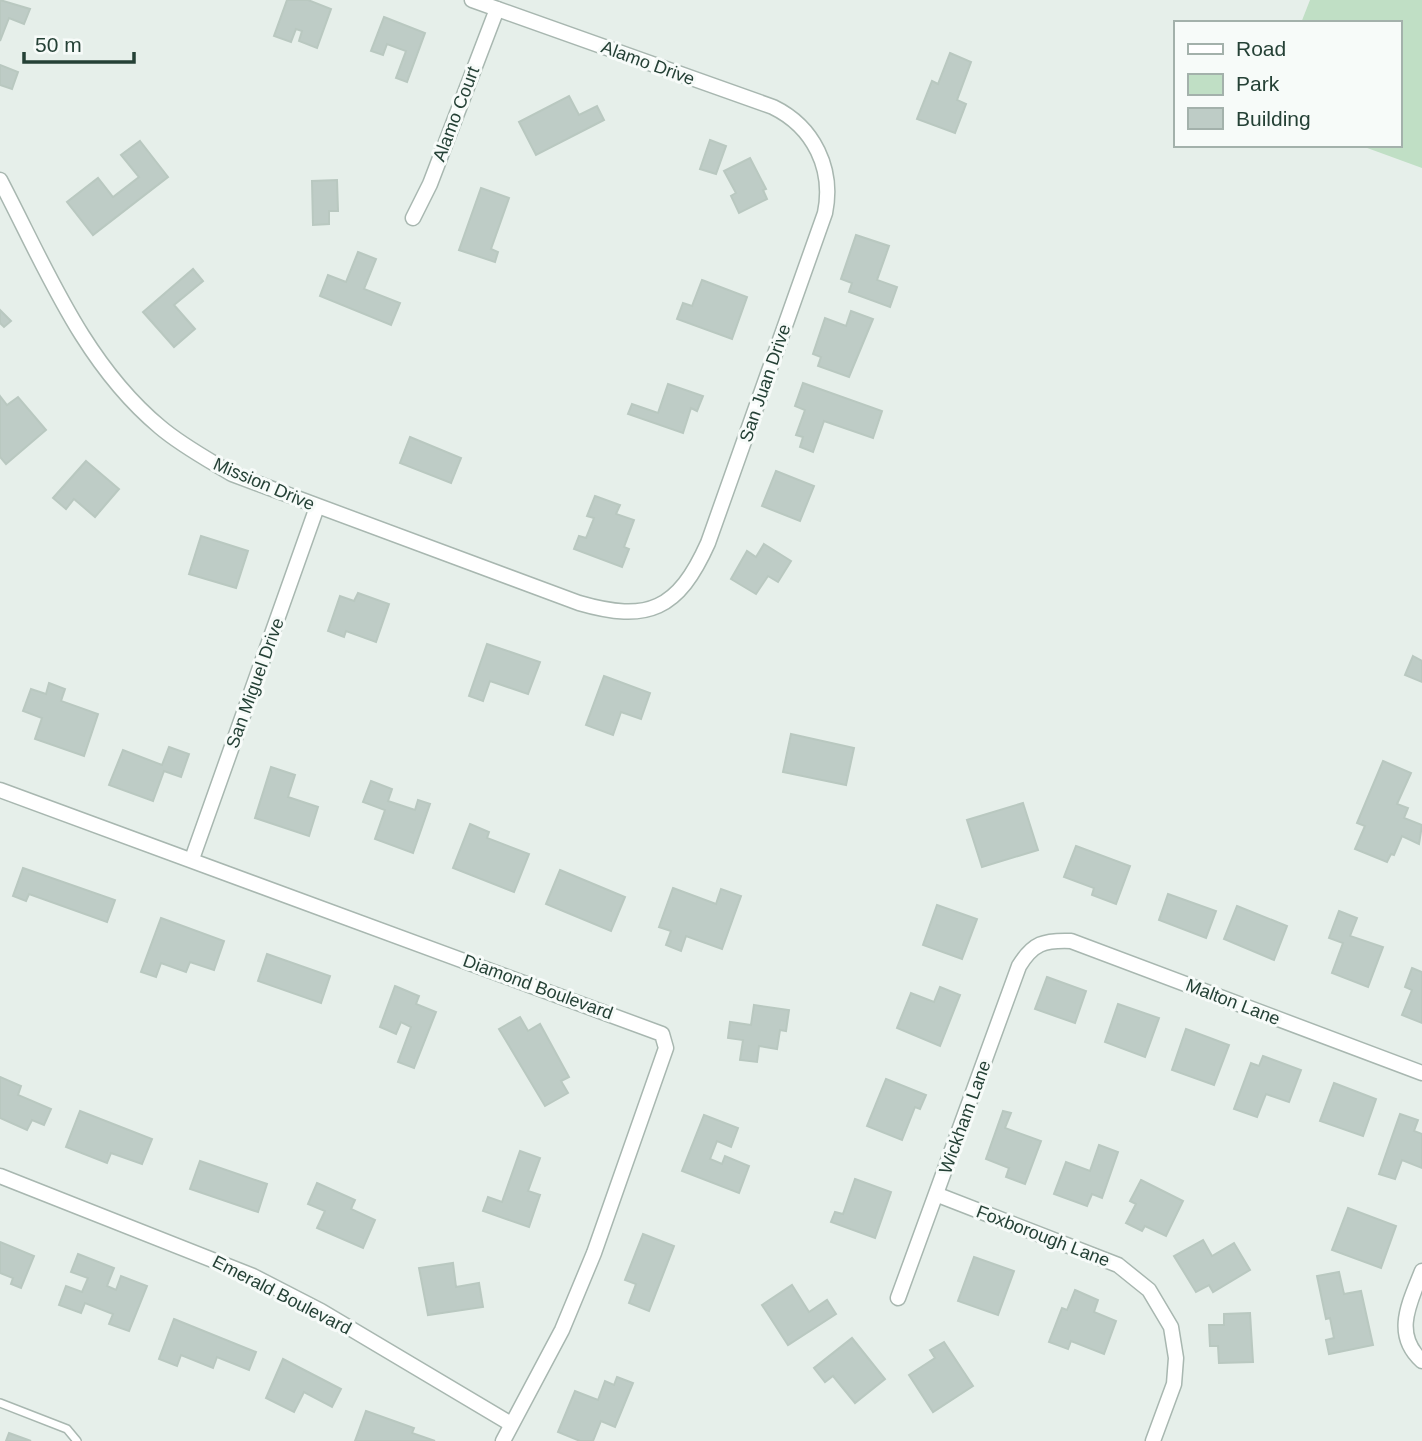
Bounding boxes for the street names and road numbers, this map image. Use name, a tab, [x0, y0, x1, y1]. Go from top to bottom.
street label: Alamo Drive	[599, 37, 697, 89]
street label: Alamo Court	[429, 64, 483, 164]
street label: San Juan Drive	[736, 322, 794, 444]
street label: Mission Drive	[210, 454, 318, 514]
street label: San Miguel Drive	[222, 615, 288, 751]
street label: Diamond Boulevard	[460, 951, 616, 1023]
street label: Malton Lane	[1183, 975, 1283, 1029]
street label: Wickham Lane	[935, 1058, 995, 1176]
street label: Foxborough Lane	[974, 1201, 1112, 1271]
street label: Emerald Boulevard	[209, 1251, 355, 1339]

